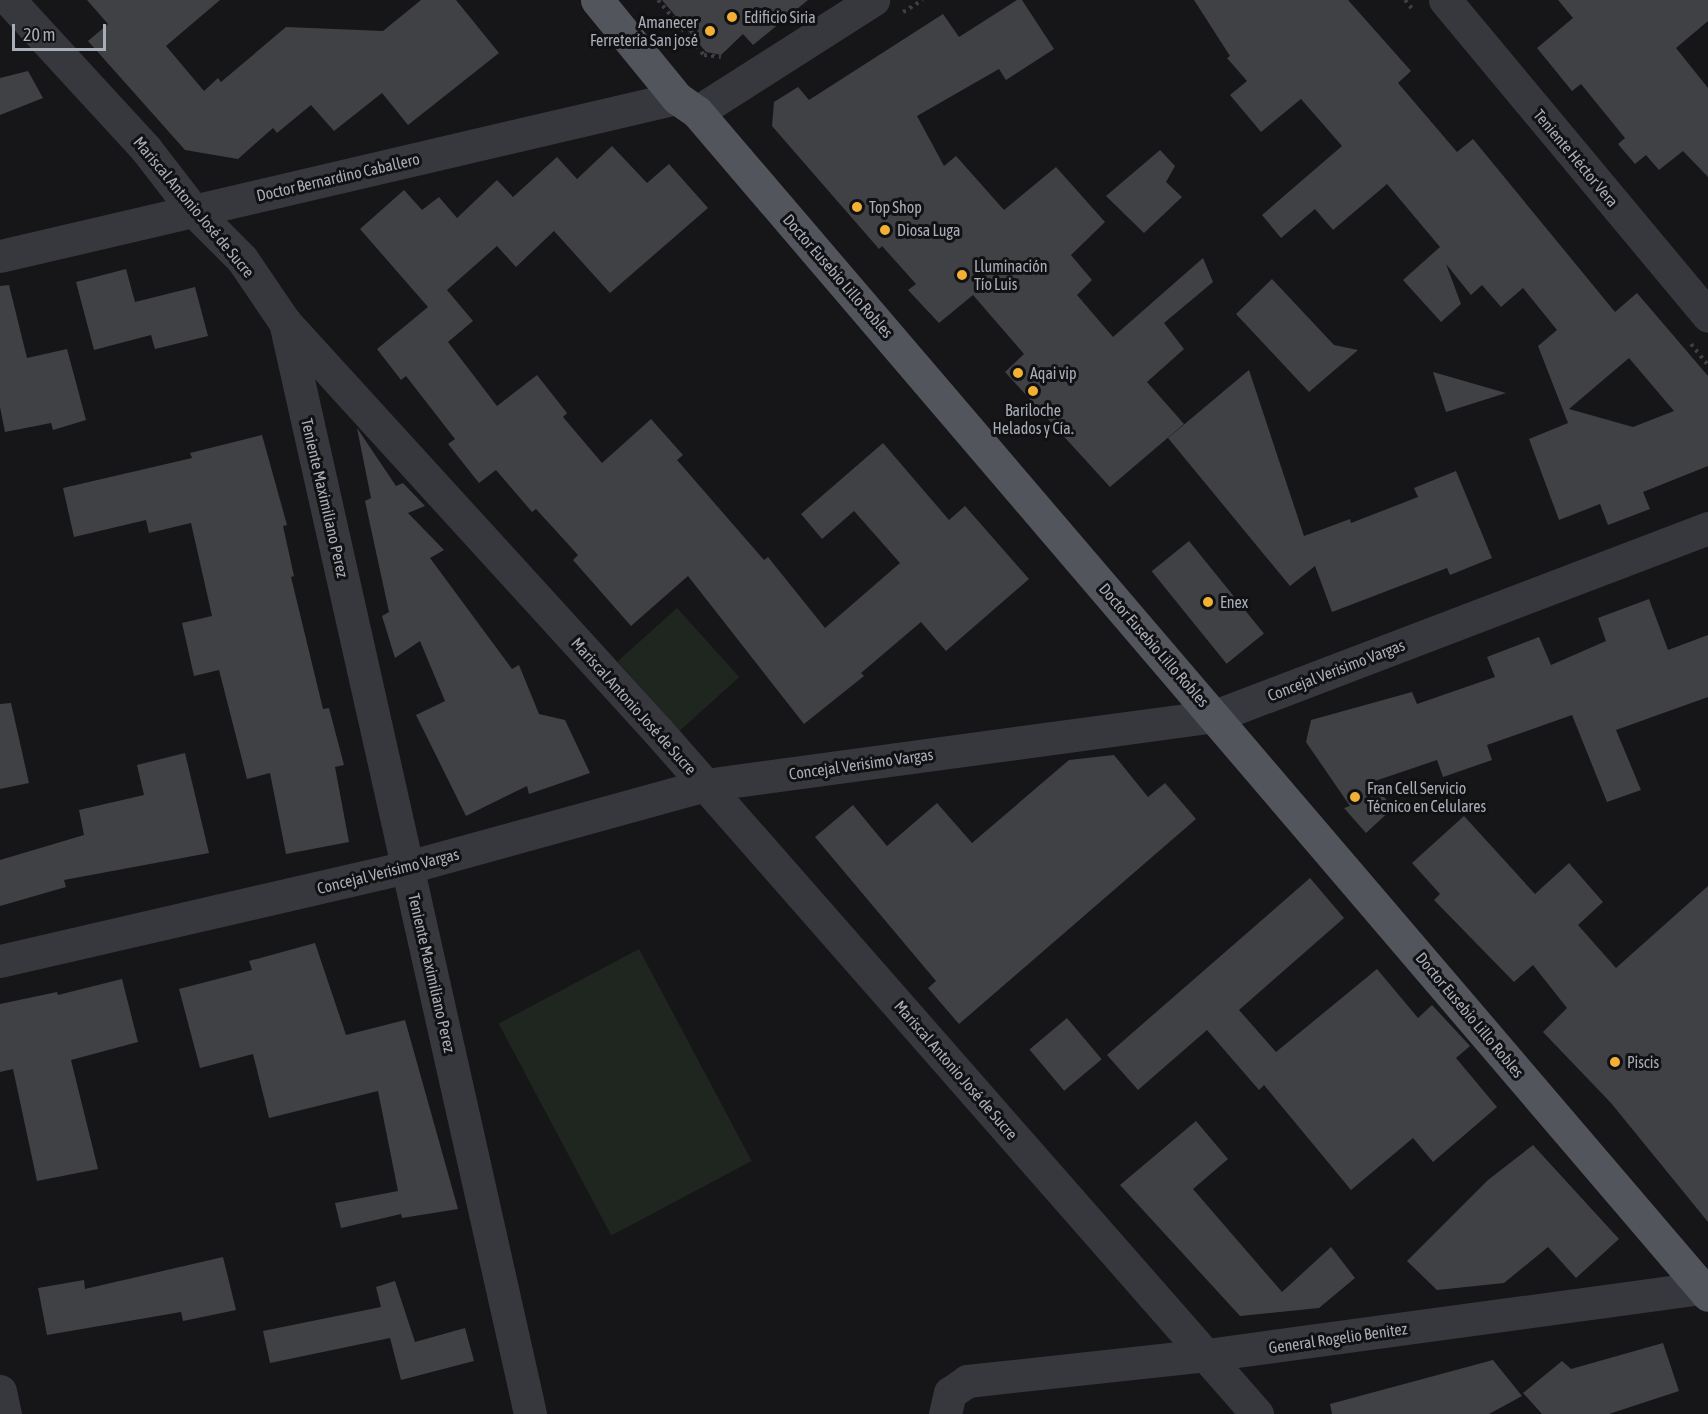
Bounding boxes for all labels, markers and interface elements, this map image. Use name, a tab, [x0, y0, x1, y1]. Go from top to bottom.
place label: Edificio Siria	[744, 7, 816, 27]
marker: Edificio Siria	[725, 10, 739, 24]
scale bar	[15, 12, 110, 50]
place label: Amanecer Ferretería San josé	[590, 12, 698, 50]
text: 20 m	[23, 24, 55, 45]
marker: Amanecer Ferretería San josé	[703, 24, 717, 38]
street label: Teniente Héctor Vera	[1530, 105, 1622, 211]
street label: Mariscal Antonio José de Sucre	[129, 133, 259, 281]
street label: Doctor Bernardino Caballero	[254, 149, 422, 205]
place label: Top Shop	[869, 197, 922, 217]
marker: Top Shop	[850, 200, 864, 214]
street label: Doctor Eusebio Lillo Robles	[779, 210, 897, 342]
place label: Diosa Luga	[897, 220, 960, 240]
marker: Diosa Luga	[878, 223, 892, 237]
place label: Lluminación Tío Luis	[974, 256, 1047, 294]
marker: Lluminación Tío Luis	[955, 268, 969, 282]
place label: Aqai vip	[1030, 363, 1077, 383]
marker: Aqai vip	[1011, 366, 1025, 380]
marker: Bariloche Helados y Cía.	[1026, 384, 1040, 398]
place label: Bariloche Helados y Cía.	[992, 400, 1074, 438]
street label: Teniente Maximiliano Perez	[297, 417, 353, 579]
street label: Doctor Eusebio Lillo Robles	[1095, 579, 1213, 711]
place label: Enex	[1220, 592, 1248, 612]
marker: Enex	[1201, 595, 1215, 609]
street label: Mariscal Antonio José de Sucre	[567, 633, 701, 779]
street label: Concejal Verisimo Vargas	[1265, 635, 1407, 705]
street label: Concejal Verisimo Vargas	[788, 744, 934, 784]
place label: Fran Cell Servicio Técnico en Celulares	[1367, 778, 1486, 816]
marker: Fran Cell Servicio Técnico en Celulares	[1348, 790, 1362, 804]
street label: Concejal Verisimo Vargas	[315, 844, 461, 898]
street label: Teniente Maximiliano Perez	[404, 892, 460, 1054]
street label: Doctor Eusebio Lillo Robles	[1412, 948, 1528, 1082]
street label: Mariscal Antonio José de Sucre	[890, 997, 1022, 1143]
place label: Piscis	[1627, 1052, 1659, 1072]
marker: Piscis	[1608, 1055, 1622, 1069]
street label: General Rogelio Benitez	[1267, 1319, 1409, 1357]

